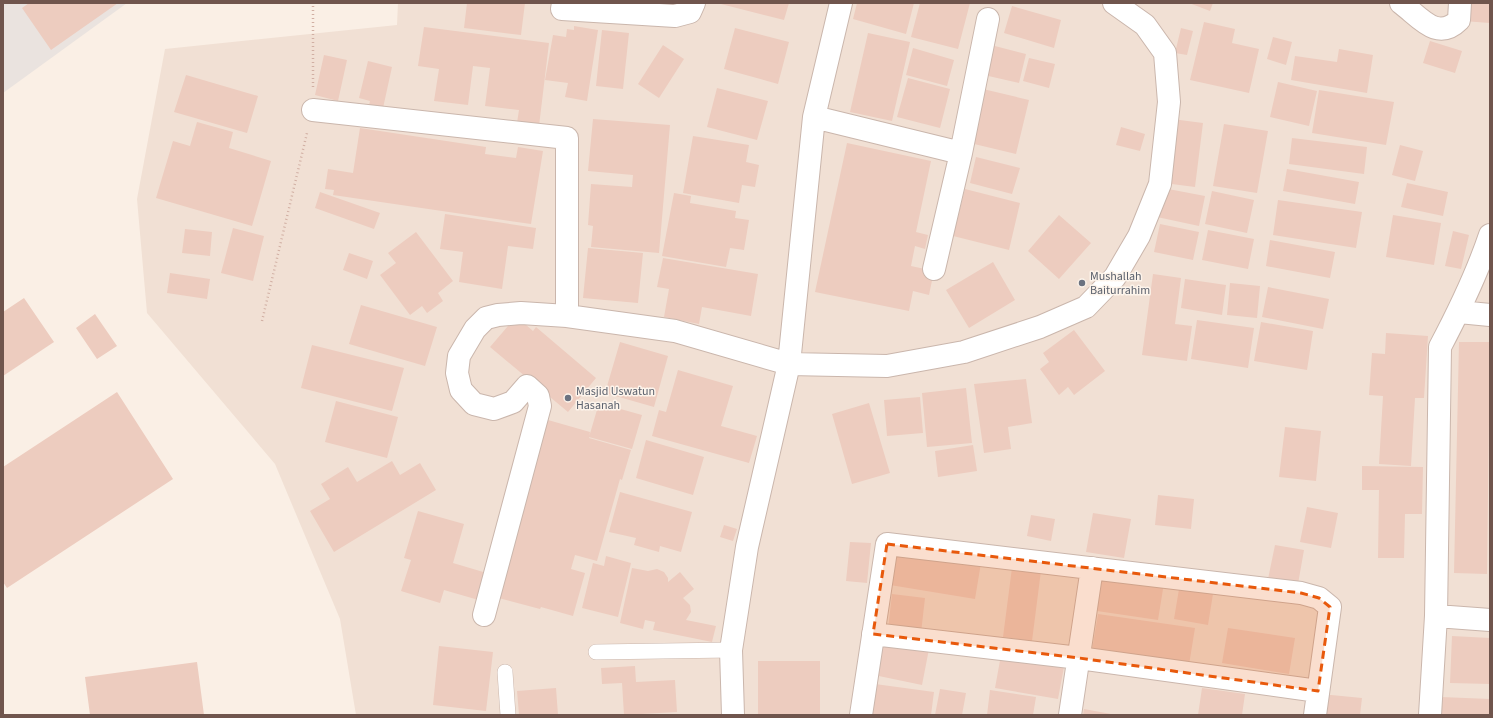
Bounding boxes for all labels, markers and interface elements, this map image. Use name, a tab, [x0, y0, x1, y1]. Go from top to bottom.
place label: Mushallah Baiturrahim	[1090, 268, 1150, 299]
marker: Mushallah Baiturrahim	[1077, 278, 1087, 288]
place label: Masjid Uswatun Hasanah	[576, 383, 655, 414]
marker: Masjid Uswatun Hasanah	[563, 393, 573, 403]

